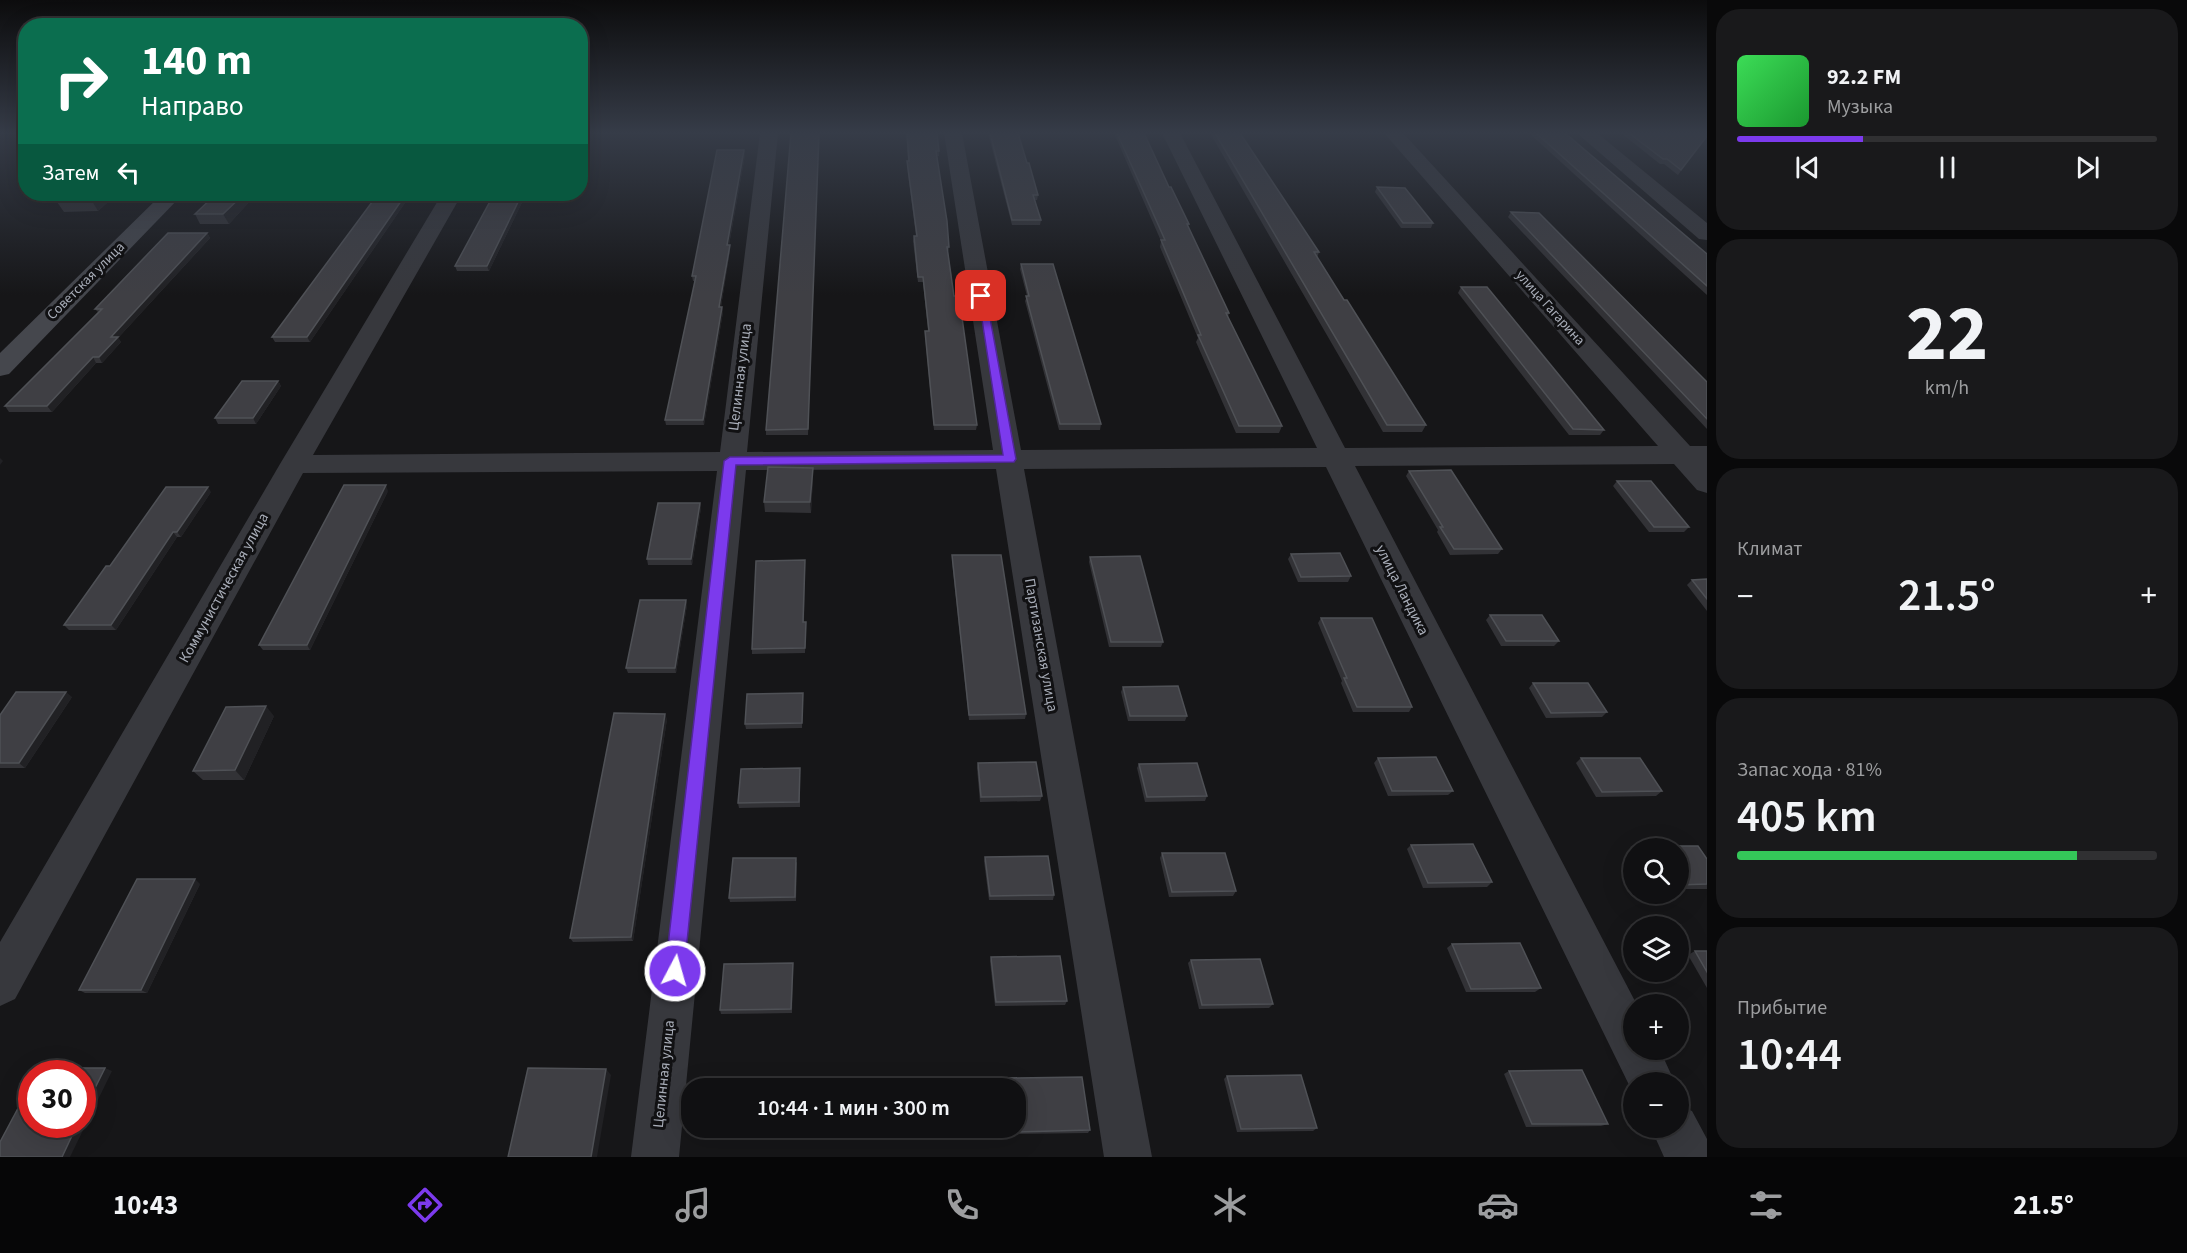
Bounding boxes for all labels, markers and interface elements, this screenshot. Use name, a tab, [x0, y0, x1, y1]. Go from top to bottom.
text: 140 m	[141, 31, 252, 91]
icon: right	[42, 42, 120, 120]
text: 92.2 FM	[1827, 61, 1901, 93]
text: Направо	[141, 87, 244, 126]
text: Музыка	[1827, 93, 1893, 121]
icon: previous	[1791, 151, 1824, 184]
icon: pause	[1931, 151, 1964, 184]
icon: next	[2071, 151, 2104, 184]
icon: left	[112, 156, 145, 189]
text: Затем	[42, 157, 100, 189]
street label: Советская улица	[43, 238, 129, 324]
street label: улица Гагарина	[1511, 266, 1589, 350]
pin	[955, 270, 1006, 321]
icon: arrive	[964, 279, 997, 312]
text: 22	[1906, 279, 1988, 390]
street label: Целинная улица	[723, 322, 757, 432]
text: km/h	[1925, 374, 1969, 402]
street label: Коммунистическая улица	[174, 509, 274, 667]
text: Климат	[1737, 535, 1803, 563]
street label: улица Ландика	[1370, 541, 1434, 639]
text: 21.5°	[1898, 564, 1996, 628]
text: −	[1737, 573, 1753, 620]
text: +	[2141, 573, 2157, 620]
street label: Партизанская улица	[1019, 577, 1063, 713]
text: Запас хода · 81%	[1737, 756, 1882, 784]
text: 405 km	[1737, 785, 1877, 849]
map controls	[1623, 838, 1689, 1138]
button: search	[1623, 838, 1689, 904]
button: layers	[1623, 916, 1689, 982]
position arrow	[643, 939, 707, 1003]
button: +	[1623, 994, 1689, 1060]
text: Прибытие	[1737, 994, 1827, 1022]
street label: Целинная улица	[648, 1019, 680, 1129]
text: 10:44	[1737, 1023, 1842, 1087]
speed limit sign: 30	[18, 1060, 96, 1138]
button: −	[1623, 1072, 1689, 1138]
text: 10:44 · 1 мин · 300 m	[757, 1092, 950, 1124]
icon: directions	[404, 1184, 446, 1226]
icon: music	[672, 1184, 714, 1226]
icon: phone	[941, 1184, 983, 1226]
icon: climate	[1209, 1184, 1251, 1226]
icon: car	[1477, 1184, 1519, 1226]
icon: filters	[1745, 1184, 1787, 1226]
text: 10:43	[113, 1186, 178, 1225]
text: 21.5°	[2013, 1186, 2074, 1225]

